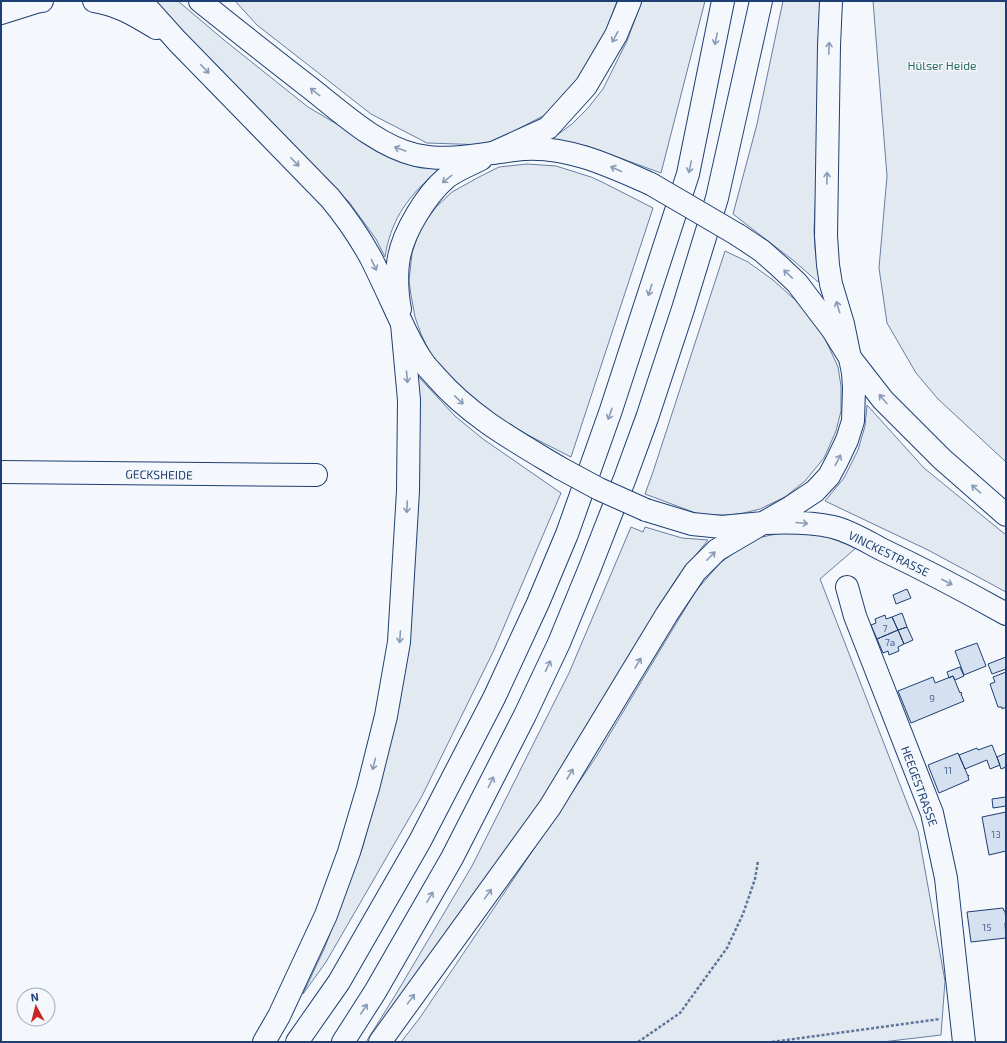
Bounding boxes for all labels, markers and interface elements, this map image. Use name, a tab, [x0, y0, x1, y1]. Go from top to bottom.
one-way arrow	[611, 31, 618, 43]
one-way arrow	[711, 32, 719, 45]
one-way arrow	[825, 42, 833, 55]
park label: Hülser Heide	[908, 58, 976, 72]
one-way arrow	[200, 64, 209, 74]
one-way arrow	[309, 87, 320, 96]
one-way arrow	[393, 145, 406, 152]
one-way arrow	[290, 157, 300, 167]
one-way arrow	[685, 160, 693, 173]
one-way arrow	[610, 164, 622, 172]
one-way arrow	[823, 172, 831, 185]
one-way arrow	[441, 175, 452, 183]
one-way arrow	[371, 258, 378, 270]
one-way arrow	[783, 269, 793, 278]
one-way arrow	[646, 284, 653, 297]
one-way arrow	[834, 300, 841, 313]
one-way arrow	[403, 370, 411, 383]
one-way arrow	[878, 394, 887, 404]
one-way arrow	[454, 395, 464, 405]
one-way arrow	[606, 407, 613, 420]
one-way arrow	[834, 454, 842, 466]
street label: GECKSHEIDE	[125, 466, 193, 482]
one-way arrow	[972, 485, 982, 494]
one-way arrow	[404, 500, 411, 513]
one-way arrow	[795, 519, 808, 526]
street label: VINCKESTRASSE	[846, 527, 932, 579]
one-way arrow	[706, 551, 716, 561]
one-way arrow	[941, 579, 953, 586]
house number: 7	[882, 622, 888, 634]
one-way arrow	[396, 630, 403, 643]
house number: 7a	[885, 636, 895, 648]
one-way arrow	[634, 657, 642, 669]
one-way arrow	[545, 660, 553, 672]
house number: 9	[929, 692, 935, 704]
street label: HEEGESTRASSE	[899, 744, 941, 828]
one-way arrow	[369, 757, 377, 770]
house number: 11	[944, 764, 952, 776]
one-way arrow	[567, 768, 575, 780]
one-way arrow	[488, 777, 495, 789]
house number: 13	[991, 828, 1001, 840]
one-way arrow	[484, 888, 492, 899]
one-way arrow	[426, 891, 434, 903]
house number: 15	[982, 921, 992, 933]
north arrow	[16, 987, 56, 1027]
text: N	[30, 990, 40, 1004]
one-way arrow	[407, 994, 416, 1005]
one-way arrow	[360, 1004, 368, 1015]

